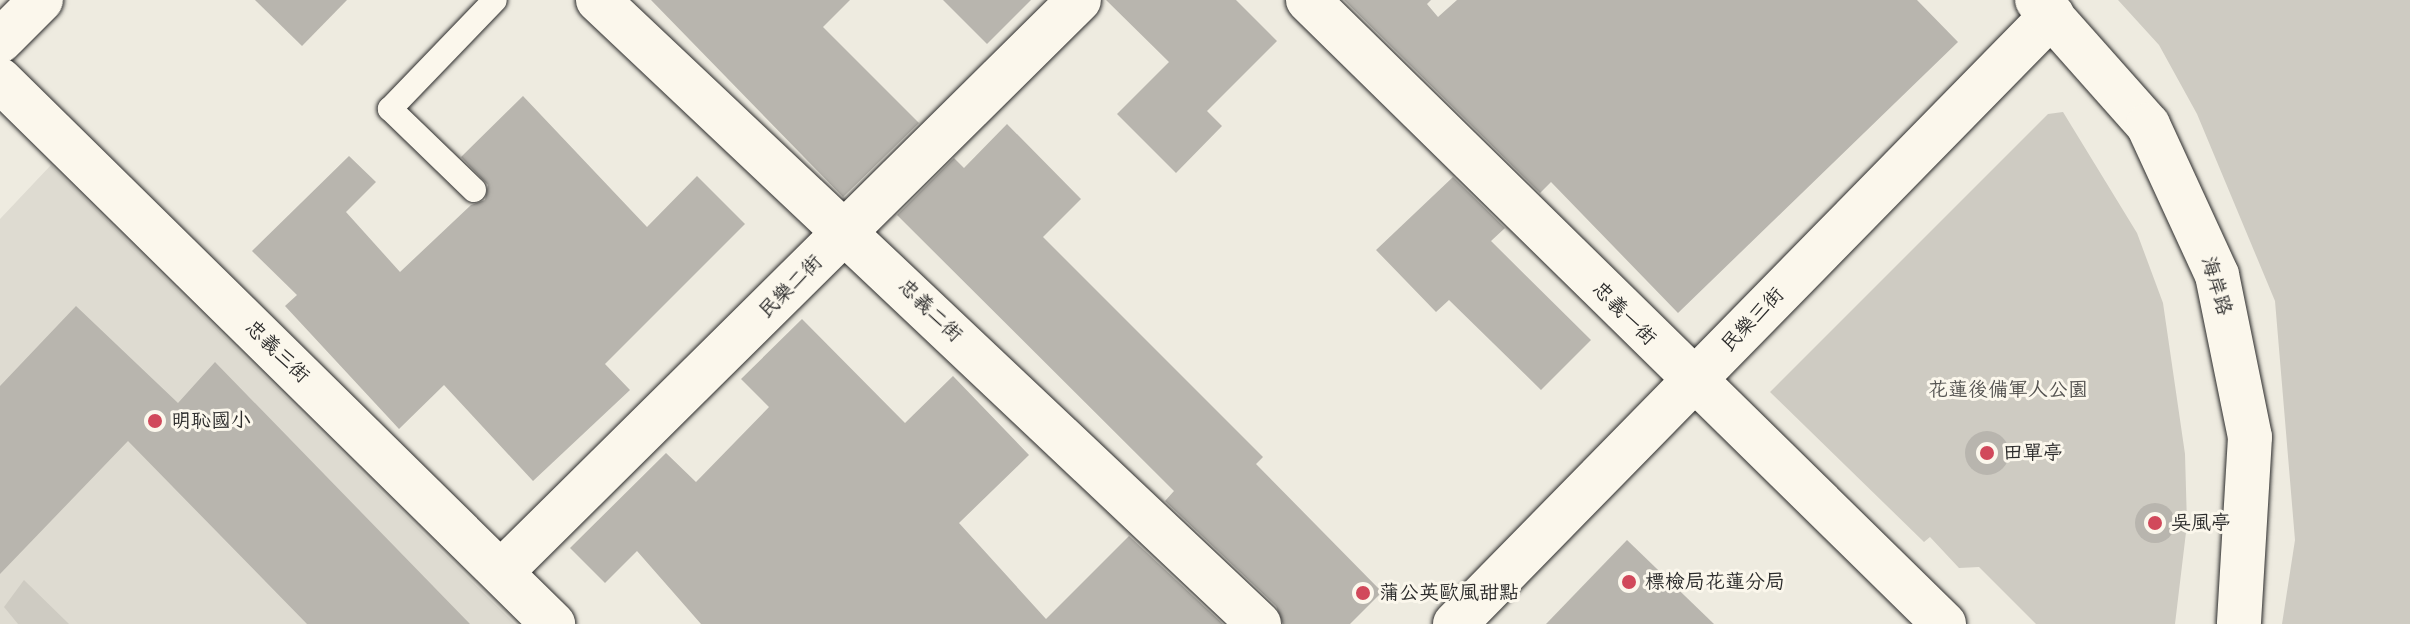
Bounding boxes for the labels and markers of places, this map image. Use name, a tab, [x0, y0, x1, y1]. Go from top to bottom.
place label: 明恥國小	[171, 409, 251, 433]
marker: 明恥國小	[146, 412, 164, 430]
place label: 田單亭	[2003, 441, 2063, 465]
marker: 田單亭	[1978, 444, 1996, 462]
place label: 吳風亭	[2171, 511, 2231, 535]
marker: 吳風亭	[2146, 514, 2164, 532]
place label: 標檢局花蓮分局	[1645, 570, 1785, 594]
marker: 標檢局花蓮分局	[1620, 573, 1638, 591]
place label: 蒲公英歐風甜點	[1379, 581, 1519, 605]
marker: 蒲公英歐風甜點	[1354, 584, 1372, 602]

